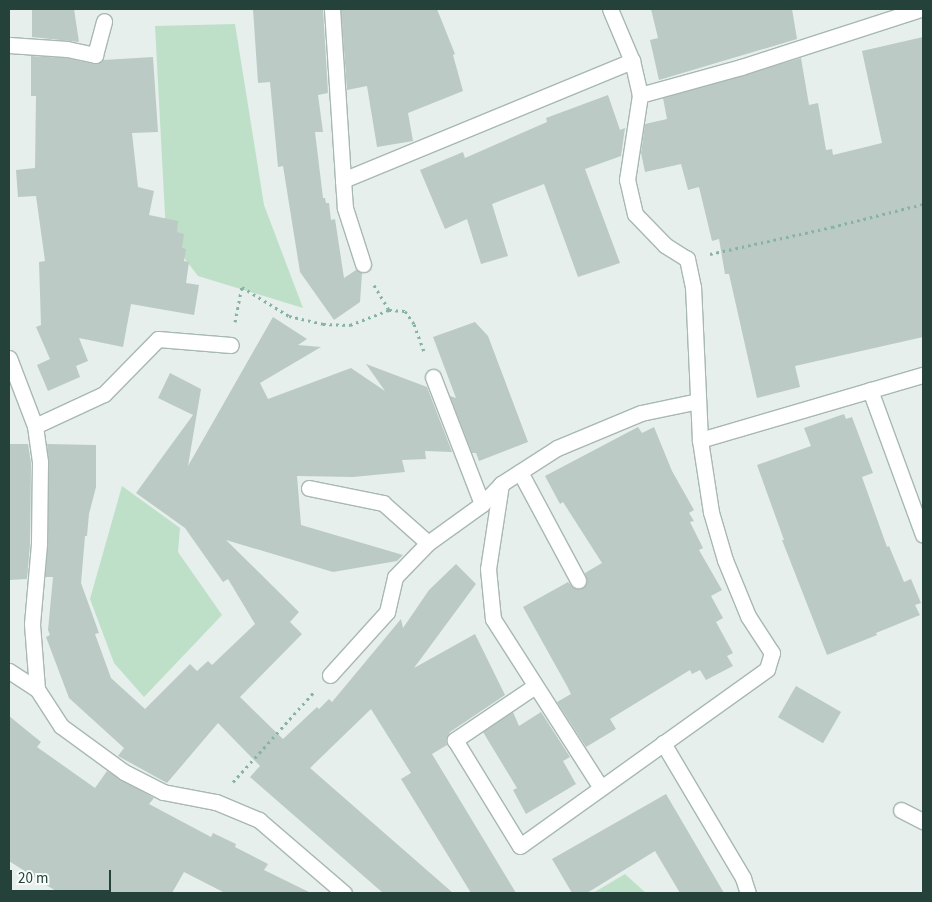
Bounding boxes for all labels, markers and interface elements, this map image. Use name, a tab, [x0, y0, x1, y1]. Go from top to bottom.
scale bar	[12, 860, 114, 892]
text: 20 m	[18, 868, 48, 889]

